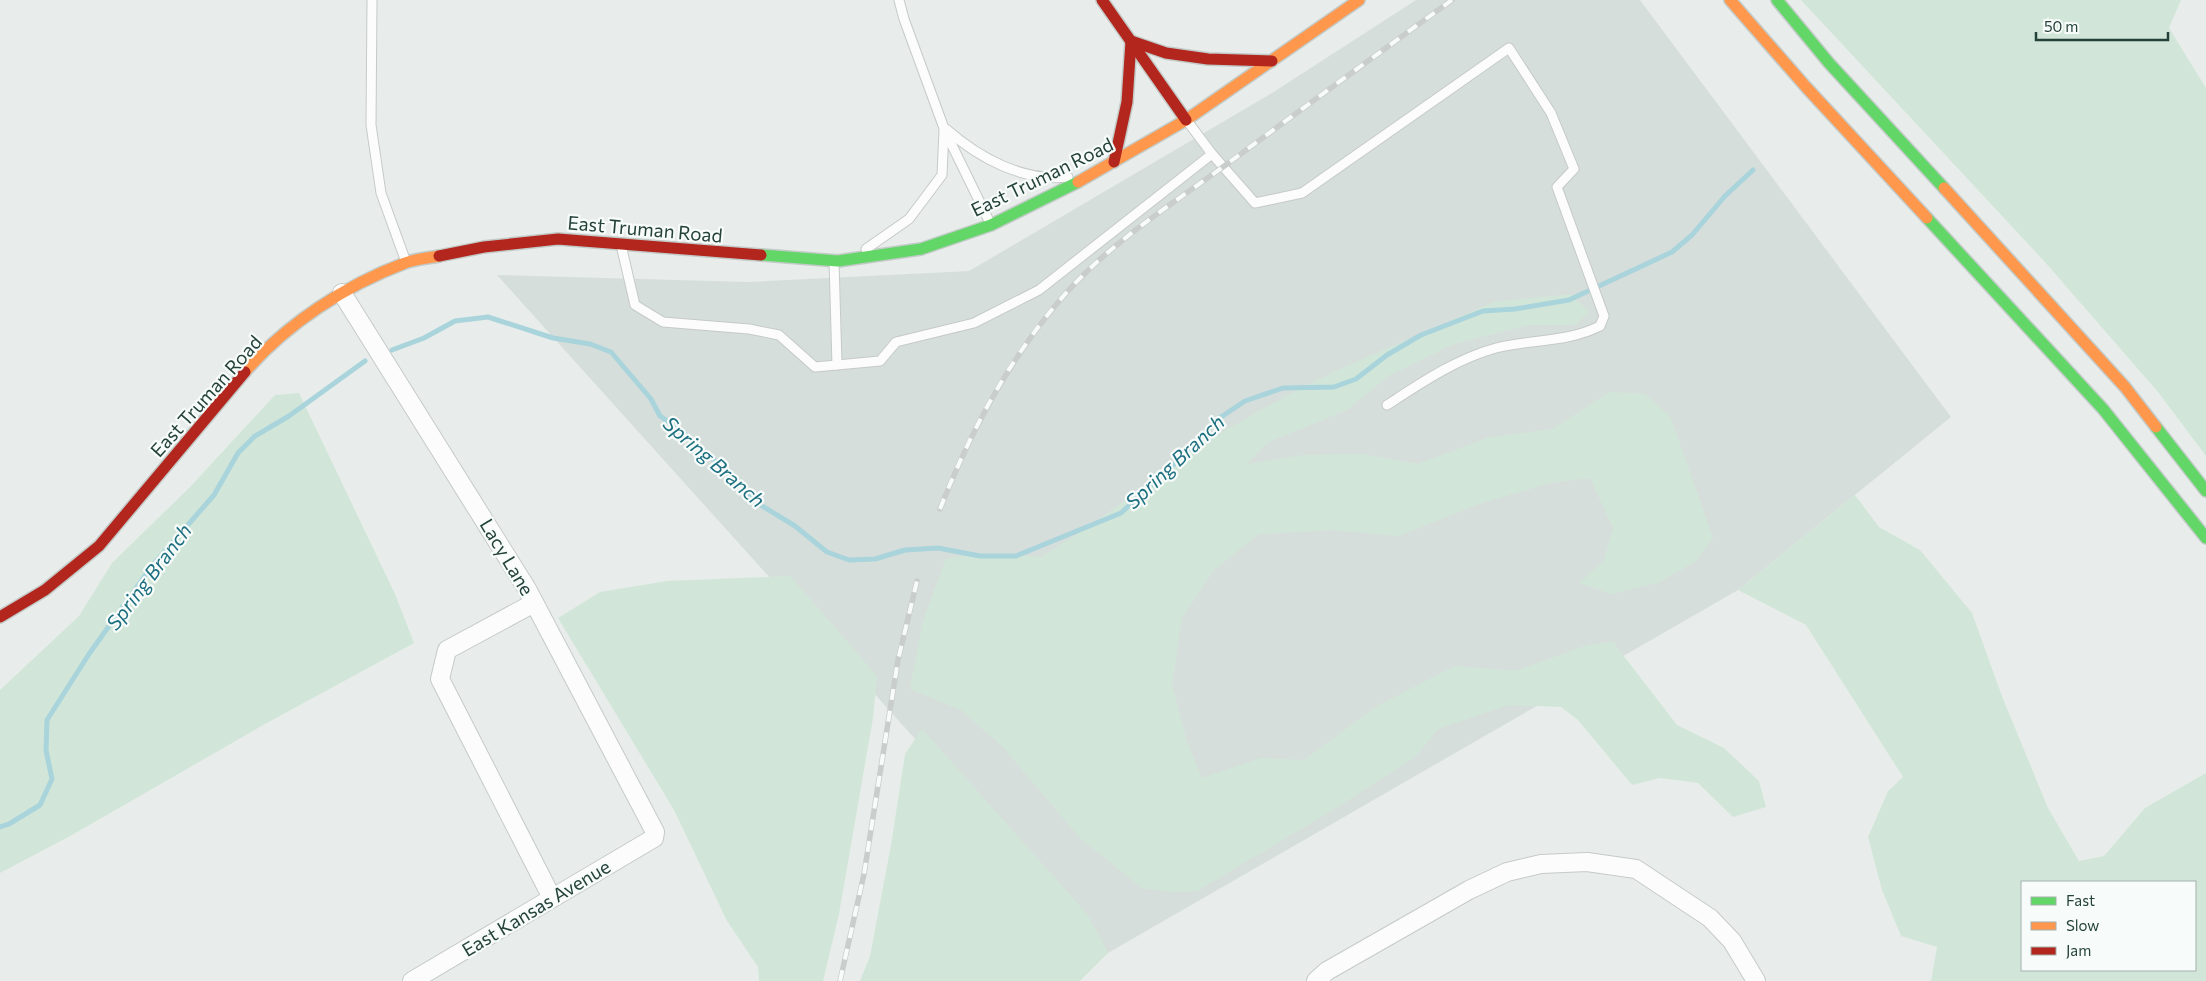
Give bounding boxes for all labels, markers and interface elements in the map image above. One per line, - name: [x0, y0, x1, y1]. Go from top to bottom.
- scale bar: [2036, 10, 2168, 42]
- text: 50 m: [2044, 17, 2078, 35]
- street label: East Truman Road: [967, 132, 1117, 221]
- street label: East Truman Road: [567, 210, 723, 247]
- street label: East Truman Road: [145, 330, 266, 461]
- water label: Spring Branch: [1120, 409, 1229, 513]
- water label: Spring Branch: [659, 411, 770, 512]
- street label: Lacy Lane: [476, 514, 539, 599]
- water label: Spring Branch: [100, 519, 196, 634]
- street label: East Kansas Avenue: [457, 854, 614, 961]
- legend: [2021, 881, 2196, 971]
- text: Fast: [2066, 891, 2095, 909]
- text: Slow: [2066, 916, 2099, 934]
- text: Jam: [2066, 941, 2091, 959]

